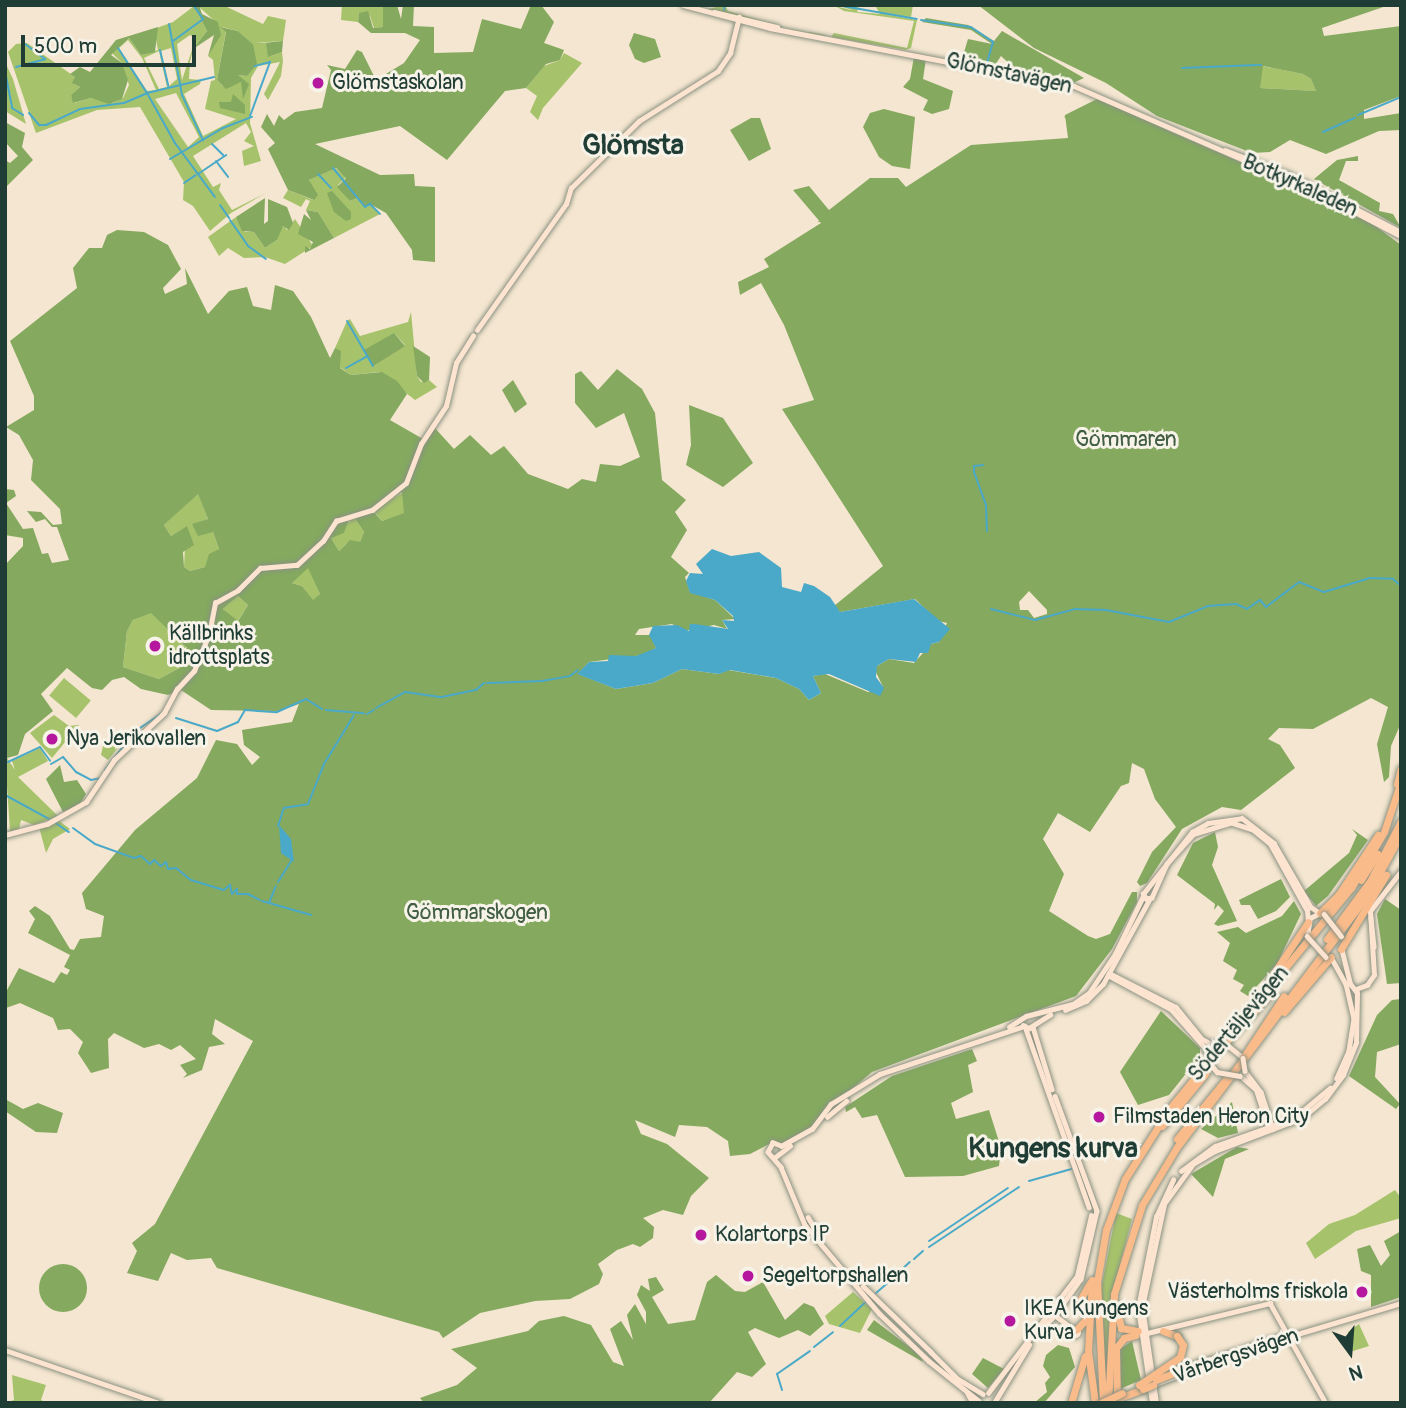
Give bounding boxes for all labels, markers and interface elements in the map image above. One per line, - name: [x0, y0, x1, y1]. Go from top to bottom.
- scale bar: [24, 21, 200, 65]
- text: 500 m: [34, 33, 97, 60]
- street label: Glömstavägen: [944, 48, 1074, 100]
- place label: Glömstaskolan: [332, 70, 464, 96]
- marker: Glömstaskolan: [310, 75, 326, 91]
- district label: Glömsta: [582, 129, 684, 163]
- street label: Botkyrkaleden: [1239, 149, 1361, 223]
- park label: Gömmaren: [1075, 427, 1177, 453]
- place label: Källbrinks idrottsplats: [169, 621, 270, 671]
- marker: Källbrinks idrottsplats: [147, 638, 163, 654]
- place label: Nya Jerikovallen: [66, 726, 206, 752]
- marker: Nya Jerikovallen: [44, 731, 60, 747]
- park label: Gömmarskogen: [406, 900, 548, 926]
- street label: Södertäljevägen: [1184, 961, 1294, 1087]
- place label: Filmstaden Heron City: [1113, 1104, 1309, 1130]
- marker: Filmstaden Heron City: [1091, 1109, 1107, 1125]
- district label: Kungens kurva: [968, 1132, 1138, 1166]
- place label: Kolartorps IP: [715, 1222, 830, 1248]
- marker: Kolartorps IP: [693, 1227, 709, 1243]
- place label: Segeltorpshallen: [762, 1263, 908, 1289]
- marker: Segeltorpshallen: [740, 1268, 756, 1284]
- place label: Västerholms friskola: [1167, 1279, 1348, 1305]
- marker: Västerholms friskola: [1354, 1284, 1370, 1300]
- place label: IKEA Kungens Kurva: [1024, 1296, 1148, 1346]
- marker: IKEA Kungens Kurva: [1002, 1313, 1018, 1329]
- north arrow: [1315, 1317, 1385, 1387]
- street label: Vårbergsvägen: [1170, 1323, 1302, 1389]
- text: N: [1346, 1359, 1365, 1385]

